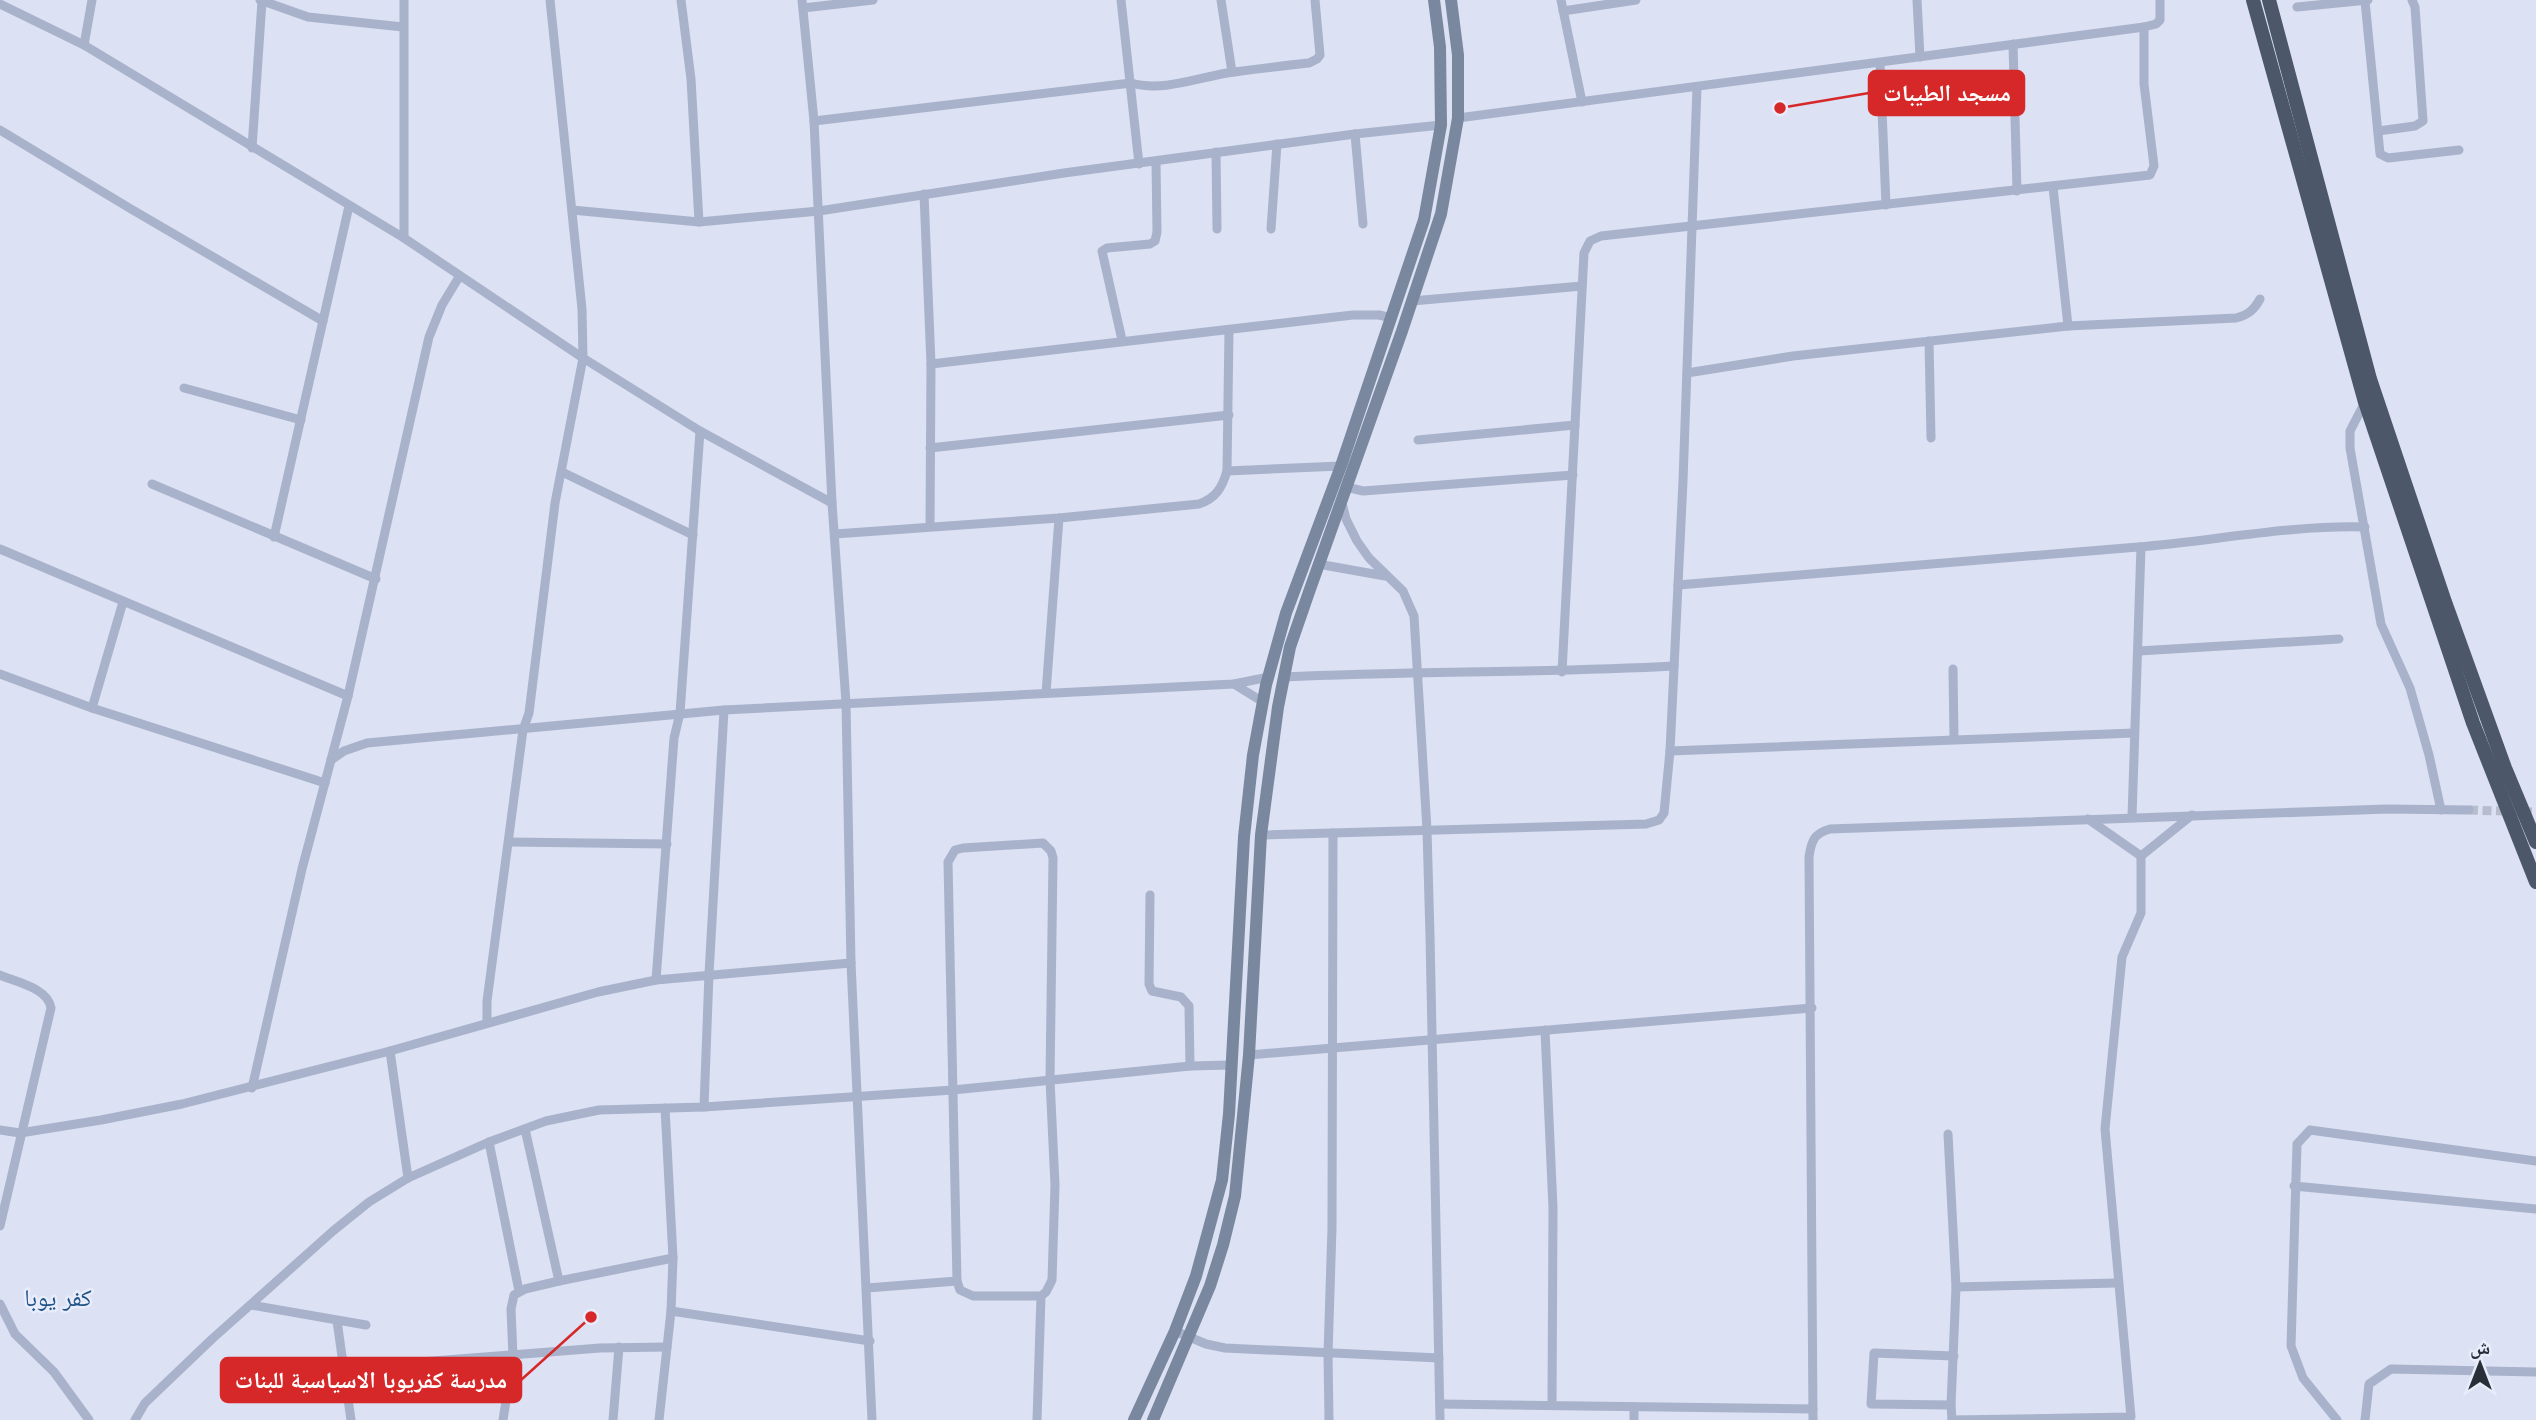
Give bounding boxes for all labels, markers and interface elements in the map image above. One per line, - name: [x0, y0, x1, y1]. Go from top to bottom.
- callout: مسجد الطيبات: [1869, 71, 2024, 115]
- text: مسجد الطيبات: [1883, 79, 2011, 107]
- district label: كفر يوبا: [24, 1283, 92, 1312]
- north arrow: [2445, 1329, 2515, 1399]
- text: ش: [2470, 1336, 2490, 1359]
- callout: مدرسة كفريوبا الاسياسية للبنات: [221, 1358, 521, 1402]
- text: مدرسة كفريوبا الاسياسية للبنات: [235, 1366, 507, 1394]

